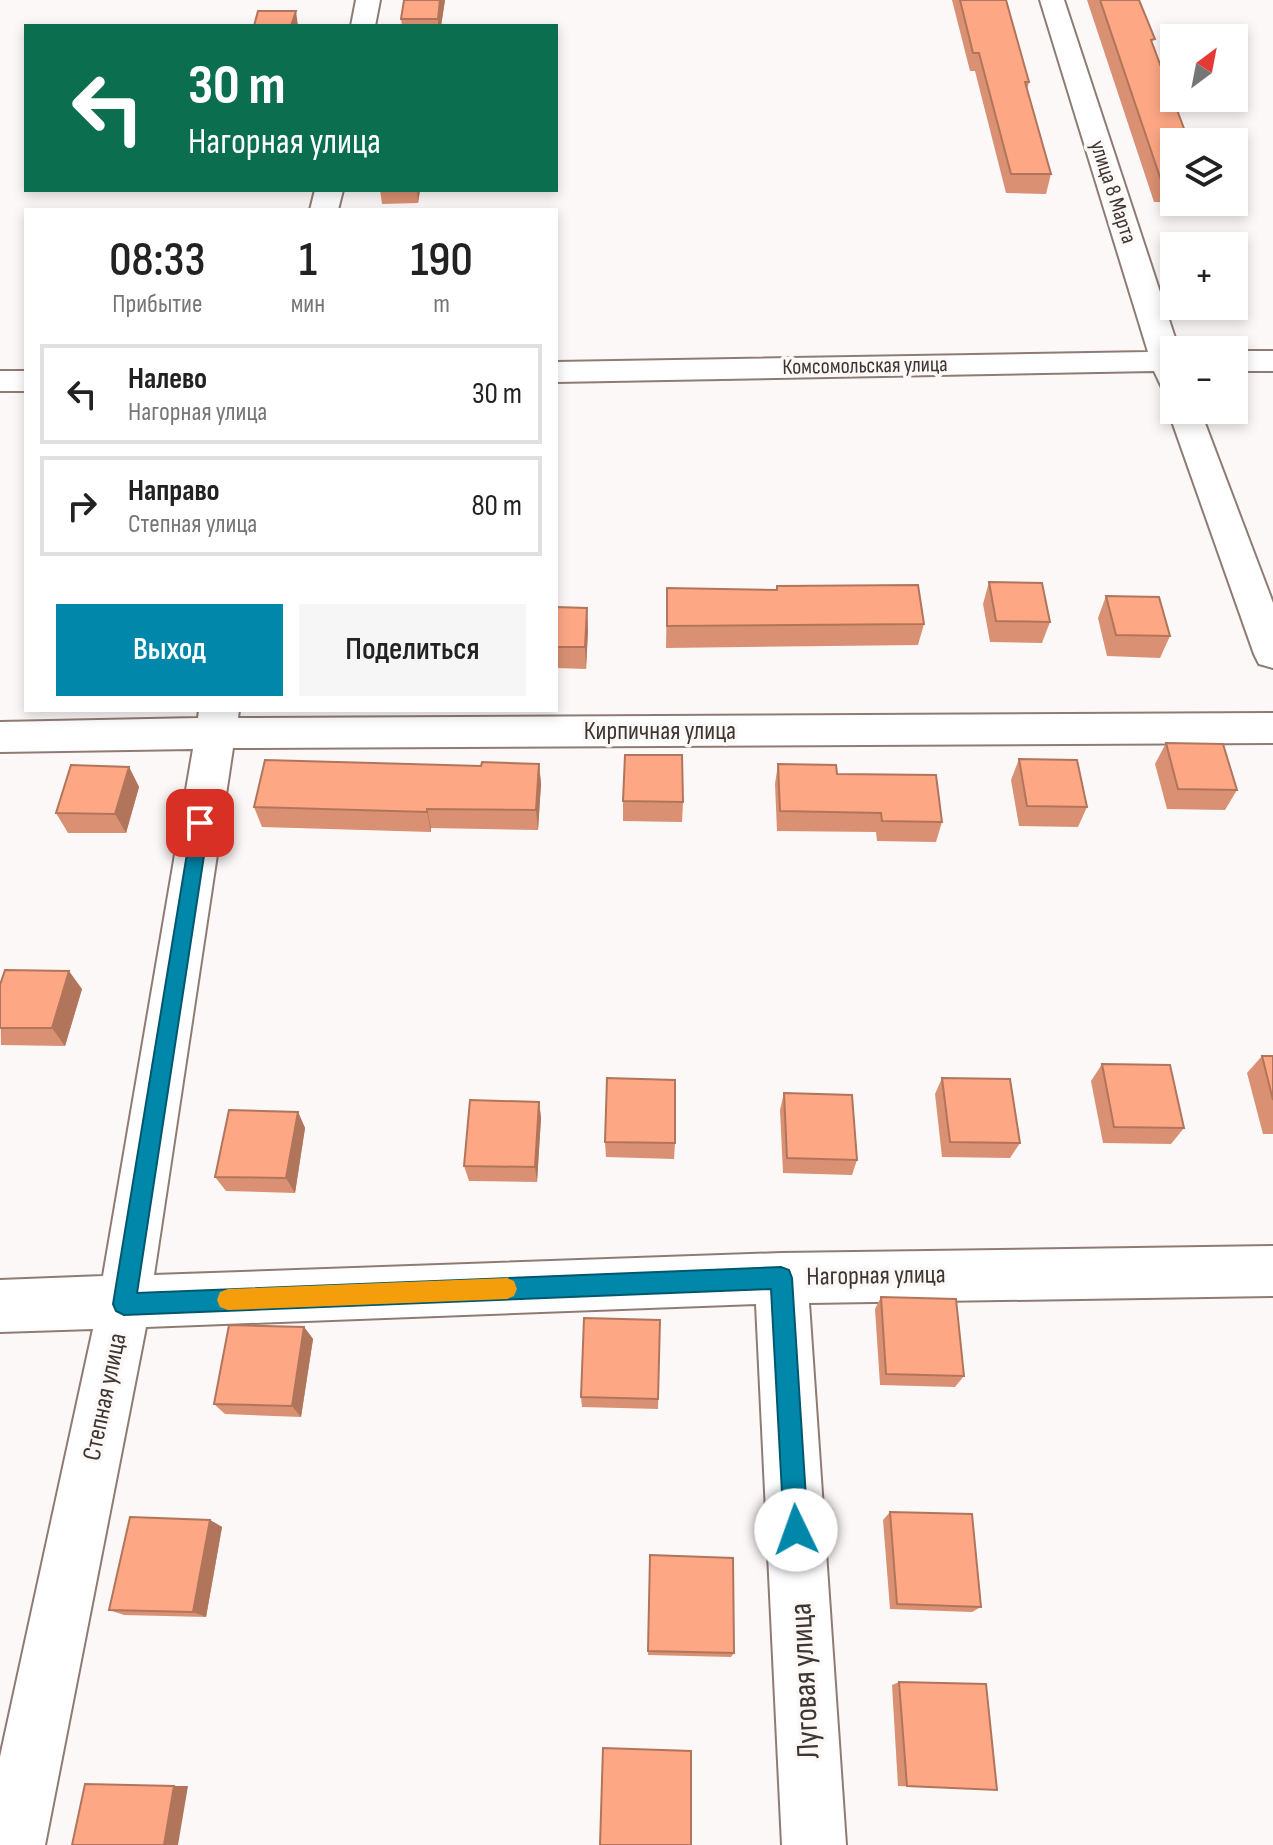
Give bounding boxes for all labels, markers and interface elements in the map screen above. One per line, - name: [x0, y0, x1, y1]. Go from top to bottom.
- north arrow: [1160, 24, 1248, 112]
- map controls: [1160, 24, 1248, 424]
- text: 30 m: [188, 53, 286, 120]
- icon: left: [56, 56, 160, 160]
- text: Нагорная улица: [188, 121, 381, 164]
- button: layers: [1160, 128, 1248, 216]
- street label: улица 8 Марта: [1084, 137, 1142, 247]
- text: 08:33: [109, 232, 205, 289]
- text: 1: [299, 232, 317, 289]
- text: 190: [410, 232, 473, 289]
- button: +: [1160, 232, 1248, 320]
- text: Прибытие: [112, 289, 202, 320]
- text: мин: [291, 289, 325, 320]
- text: m: [433, 289, 450, 320]
- button: −: [1160, 336, 1248, 424]
- street label: Комсомольская улица: [782, 351, 948, 381]
- text: Налево: [128, 361, 207, 397]
- icon: left: [60, 372, 104, 416]
- text: 30 m: [472, 376, 522, 412]
- text: Нагорная улица: [128, 397, 267, 428]
- text: Направо: [128, 473, 220, 509]
- icon: right: [60, 484, 104, 528]
- text: 80 m: [471, 488, 522, 524]
- text: Степная улица: [128, 509, 257, 540]
- button: Выход: [56, 604, 283, 696]
- button: Поделиться: [299, 604, 526, 696]
- street label: Кирпичная улица: [584, 716, 736, 747]
- pin: [166, 789, 234, 857]
- icon: arrive: [178, 801, 222, 845]
- street label: Нагорная улица: [806, 1259, 946, 1293]
- street label: Степная улица: [76, 1331, 134, 1463]
- position arrow: [754, 1488, 838, 1572]
- street label: Луговая улица: [781, 1602, 829, 1760]

